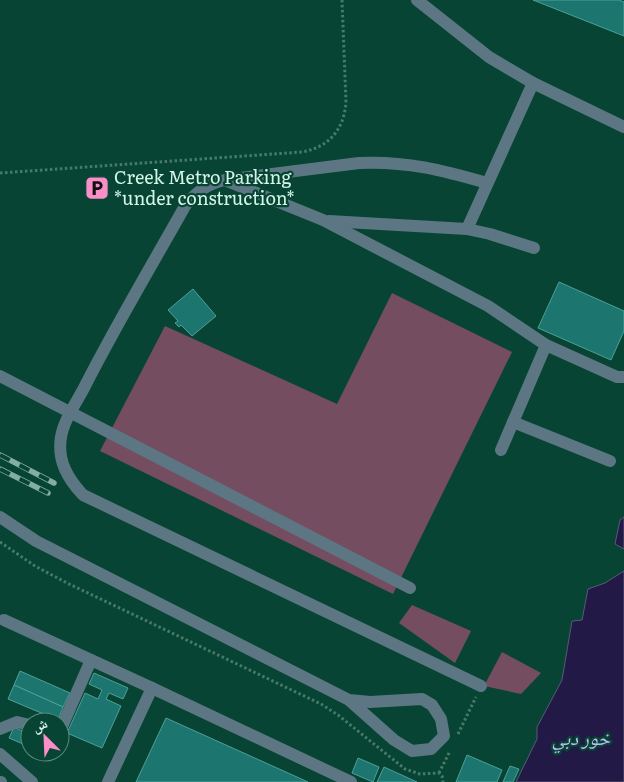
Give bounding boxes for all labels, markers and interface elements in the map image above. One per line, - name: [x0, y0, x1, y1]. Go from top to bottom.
- place label: Creek Metro Parking *under construction*: [114, 163, 295, 211]
- parking icon: Creek Metro Parking *under construction*: [84, 175, 110, 201]
- north arrow: [20, 712, 70, 762]
- text: ش: [28, 712, 50, 736]
- water label: خور دبي: [552, 723, 611, 754]

